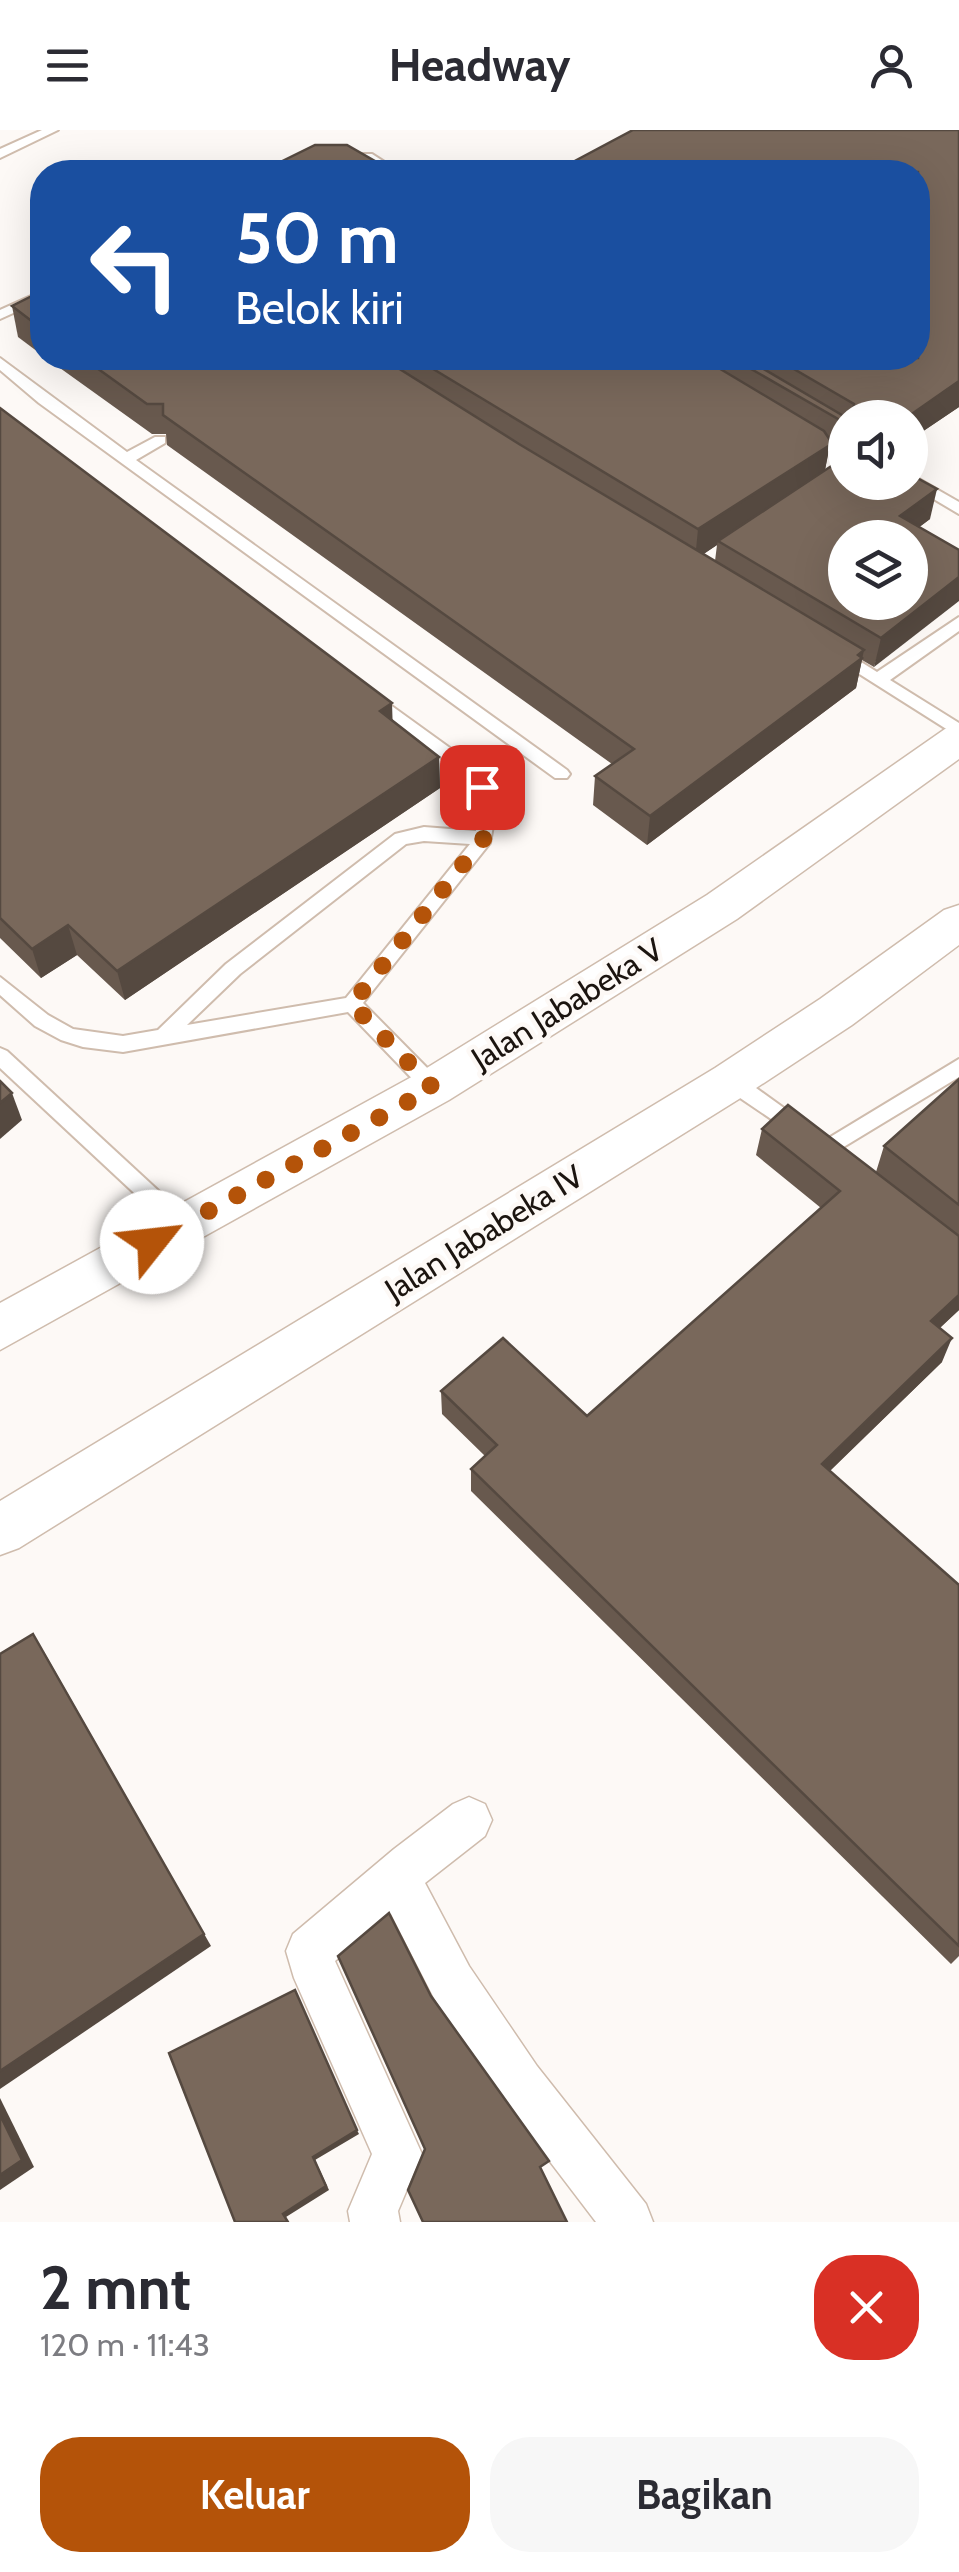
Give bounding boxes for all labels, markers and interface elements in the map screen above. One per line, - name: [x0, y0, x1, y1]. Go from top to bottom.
- icon: menu: [40, 38, 95, 93]
- text: Headway: [389, 38, 570, 92]
- icon: person: [864, 38, 919, 93]
- text: 50 m: [235, 195, 399, 281]
- icon: left: [70, 200, 200, 330]
- text: Belok kiri: [235, 281, 404, 335]
- map controls: [828, 400, 928, 620]
- button: sound: [828, 400, 928, 500]
- button: layers: [828, 520, 928, 620]
- pin: [440, 745, 525, 830]
- icon: arrive: [455, 760, 510, 815]
- street label: Jalan Jababeka V: [463, 929, 670, 1078]
- street label: Jalan Jababeka IV: [377, 1156, 590, 1310]
- position arrow: [100, 1190, 204, 1294]
- text: 2 mnt: [40, 2251, 191, 2324]
- button: close: [814, 2255, 919, 2360]
- text: 120 m · 11:43: [40, 2325, 210, 2364]
- button: Keluar: [40, 2437, 470, 2552]
- button: Bagikan: [490, 2437, 919, 2552]

